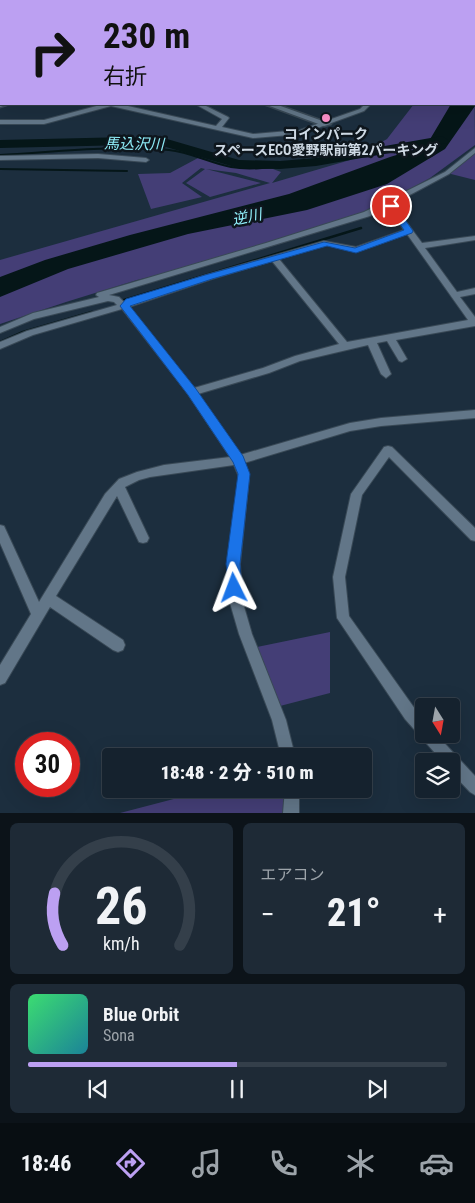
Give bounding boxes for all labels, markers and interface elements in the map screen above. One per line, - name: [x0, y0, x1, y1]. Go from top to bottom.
- text: 230 m: [103, 16, 190, 57]
- icon: right: [20, 20, 85, 85]
- text: 右折: [103, 64, 147, 89]
- marker: コインパーク スペースECO愛野駅前第2パーキング: [320, 112, 332, 124]
- place label: コインパーク スペースECO愛野駅前第2パーキング: [214, 126, 438, 158]
- water label: 馬込沢川: [104, 134, 166, 154]
- pin: [370, 185, 412, 227]
- icon: arrive: [377, 192, 405, 220]
- water label: 逆川: [230, 205, 265, 229]
- position arrow: [207, 561, 259, 613]
- north arrow: [415, 698, 460, 742]
- map controls: [415, 698, 460, 798]
- speed limit sign: 30: [15, 732, 80, 797]
- button: layers: [415, 753, 460, 798]
- text: 18:48 · 2 分 · 510 m: [160, 761, 314, 784]
- text: エアコン: [261, 865, 325, 884]
- text: 26: [95, 876, 148, 937]
- text: 21°: [327, 891, 381, 935]
- text: −: [261, 898, 275, 931]
- text: +: [433, 898, 447, 931]
- text: km/h: [103, 933, 140, 954]
- text: Blue Orbit: [103, 1003, 179, 1026]
- text: Sona: [103, 1026, 135, 1045]
- icon: previous: [84, 1075, 112, 1103]
- icon: pause: [223, 1075, 251, 1103]
- icon: next: [363, 1075, 391, 1103]
- icon: directions: [113, 1146, 148, 1181]
- icon: music: [189, 1146, 224, 1181]
- icon: phone: [266, 1146, 301, 1181]
- icon: climate: [343, 1146, 378, 1181]
- icon: car: [419, 1146, 454, 1181]
- text: 18:46: [21, 1151, 71, 1176]

